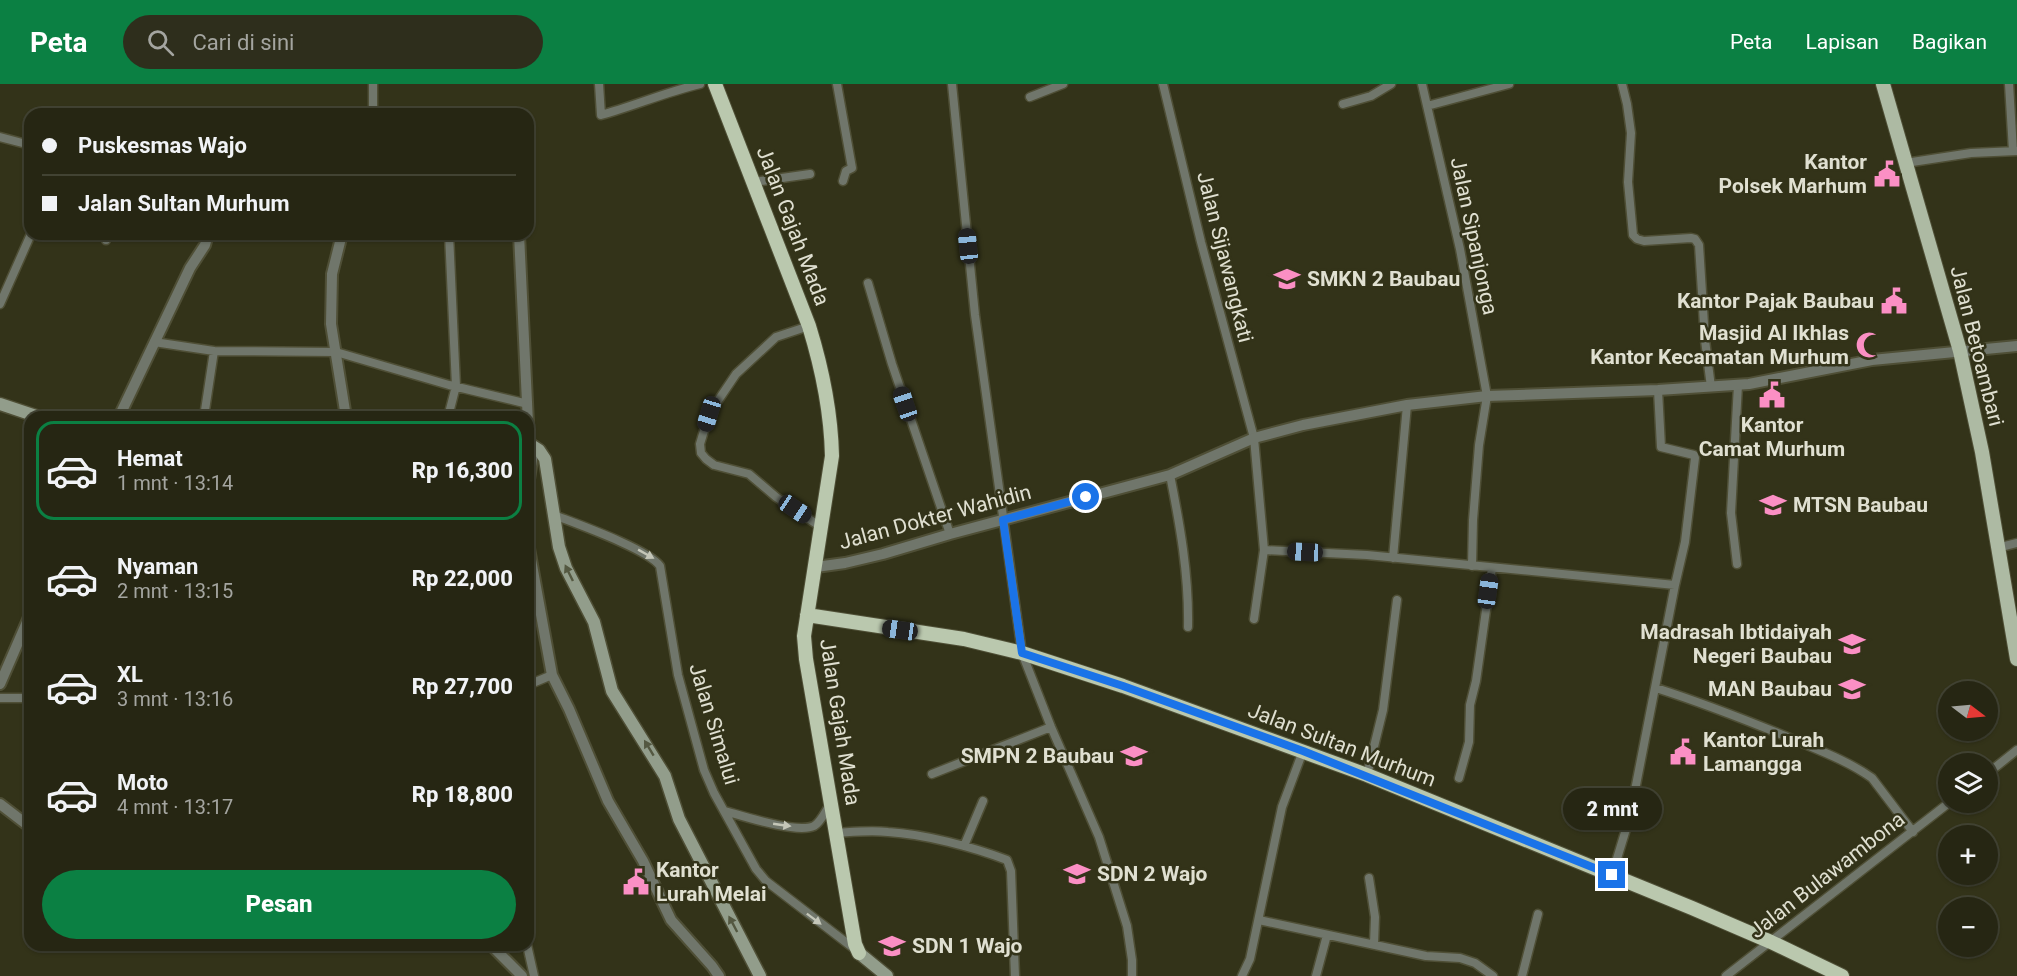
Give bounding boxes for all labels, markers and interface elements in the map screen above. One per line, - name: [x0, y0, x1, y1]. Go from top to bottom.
- search box: [123, 15, 543, 69]
- text: Peta: [30, 26, 87, 59]
- icon: search: [144, 26, 177, 59]
- text: Cari di sini: [192, 30, 294, 55]
- text: Peta: [1730, 30, 1772, 54]
- text: Lapisan: [1805, 30, 1879, 54]
- text: Bagikan: [1912, 30, 1987, 54]
- text: Puskesmas Wajo: [78, 133, 247, 158]
- street label: Jalan Gajah Mada: [752, 143, 834, 309]
- place label: Kantor Polsek Marhum: [1719, 150, 1867, 198]
- street label: Jalan Sipanjonga: [1446, 155, 1502, 317]
- public building icon: Kantor Polsek Marhum: [1872, 159, 1902, 189]
- street label: Jalan Sijawangkati: [1192, 169, 1258, 345]
- text: Jalan Sultan Murhum: [78, 191, 290, 216]
- car: [957, 227, 979, 265]
- street label: Jalan Betoambari: [1945, 263, 2009, 429]
- school or university icon: SMKN 2 Baubau: [1272, 264, 1302, 294]
- place label: SMKN 2 Baubau: [1307, 267, 1460, 291]
- public building icon: Kantor Pajak Baubau: [1879, 286, 1909, 316]
- place label: Kantor Pajak Baubau: [1677, 289, 1874, 313]
- place label: Masjid Al Ikhlas Kantor Kecamatan Murhum: [1590, 321, 1849, 369]
- mosque icon: Masjid Al Ikhlas Kantor Kecamatan Murhum: [1854, 330, 1884, 360]
- public building icon: Kantor Camat Murhum: [1757, 380, 1787, 410]
- car: [891, 384, 919, 424]
- car: [695, 394, 723, 434]
- place label: Kantor Camat Murhum: [1699, 413, 1845, 461]
- icon: car: [45, 444, 99, 498]
- text: Hemat: [117, 446, 183, 471]
- text: Rp 16,300: [412, 458, 513, 483]
- text: 1 mnt · 13:14: [117, 471, 233, 495]
- street label: Jalan Dokter Wahidin: [836, 480, 1034, 554]
- route start: [1072, 483, 1099, 510]
- school or university icon: MTSN Baubau: [1758, 490, 1788, 520]
- car: [775, 491, 815, 527]
- place label: MTSN Baubau: [1793, 493, 1928, 517]
- car: [1287, 542, 1323, 562]
- one-way arrow: [638, 549, 654, 560]
- icon: car: [45, 552, 99, 606]
- text: Nyaman: [117, 554, 198, 579]
- one-way arrow: [565, 564, 574, 581]
- text: Rp 22,000: [412, 566, 513, 591]
- car: [1477, 572, 1499, 610]
- text: 2 mnt · 13:15: [117, 579, 233, 603]
- car: [881, 619, 919, 641]
- place label: Madrasah Ibtidaiyah Negeri Baubau: [1640, 620, 1832, 668]
- school or university icon: Madrasah Ibtidaiyah Negeri Baubau: [1837, 629, 1867, 659]
- street label: Jalan Gajah Mada: [815, 637, 865, 807]
- icon: car: [45, 660, 99, 714]
- street label: Jalan Simalui: [684, 660, 744, 788]
- text: XL: [117, 662, 143, 687]
- text: Rp 27,700: [412, 674, 513, 699]
- school or university icon: MAN Baubau: [1837, 674, 1867, 704]
- place label: MAN Baubau: [1708, 677, 1832, 701]
- north arrow: [1938, 681, 1998, 741]
- map controls: [1938, 681, 1998, 957]
- text: 3 mnt · 13:16: [117, 687, 233, 711]
- street label: Jalan Sultan Murhum: [1245, 698, 1439, 792]
- place label: Kantor Lurah Lamangga: [1703, 728, 1824, 776]
- public building icon: Kantor Lurah Lamangga: [1668, 737, 1698, 767]
- one-way arrow: [644, 740, 655, 756]
- school or university icon: SMPN 2 Baubau: [1119, 741, 1149, 771]
- place label: SMPN 2 Baubau: [961, 744, 1114, 768]
- button: layers: [1938, 753, 1998, 813]
- icon: car: [45, 768, 99, 822]
- text: Moto: [117, 770, 168, 795]
- text: Rp 18,800: [412, 782, 513, 807]
- callout: 2 mnt: [1562, 788, 1662, 830]
- text: 4 mnt · 13:17: [117, 795, 233, 819]
- text: 2 mnt: [1587, 797, 1638, 821]
- street label: Jalan Bulawambona: [1745, 807, 1909, 943]
- one-way arrow: [772, 821, 791, 830]
- button: +: [1938, 825, 1998, 885]
- place label: Kantor Lurah Melai: [656, 858, 767, 906]
- school or university icon: SDN 2 Wajo: [1062, 859, 1092, 889]
- route end: [1598, 861, 1625, 888]
- place label: SDN 2 Wajo: [1097, 862, 1208, 886]
- public building icon: Kantor Lurah Melai: [621, 867, 651, 897]
- button: Pesan: [42, 870, 516, 939]
- button: −: [1938, 897, 1998, 957]
- one-way arrow: [806, 912, 822, 925]
- one-way arrow: [728, 915, 738, 932]
- school or university icon: SDN 1 Wajo: [877, 931, 907, 961]
- place label: SDN 1 Wajo: [912, 934, 1023, 958]

